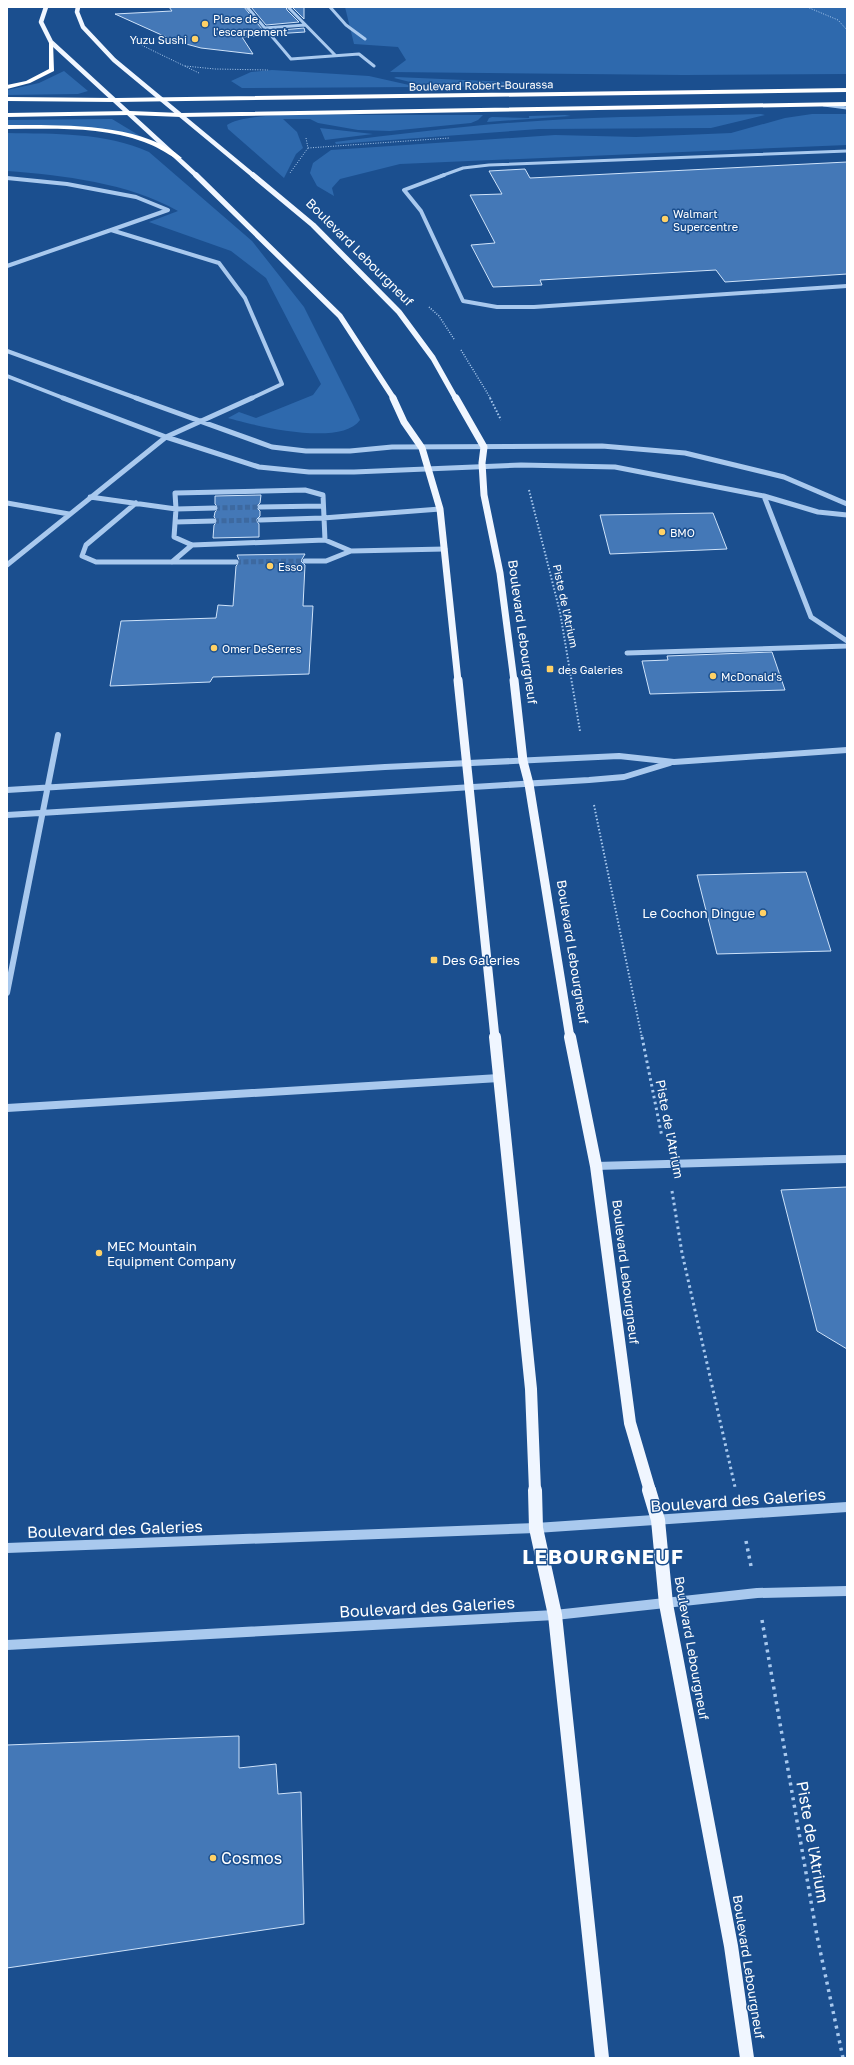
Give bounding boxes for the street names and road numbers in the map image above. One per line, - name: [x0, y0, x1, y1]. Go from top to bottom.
- street label: Boulevard Robert-Bourassa: [408, 77, 554, 93]
- street label: Boulevard Lebourgneuf: [303, 195, 417, 309]
- street label: Boulevard Lebourgneuf: [505, 559, 541, 705]
- street label: Piste de l'Atrium: [551, 563, 581, 649]
- street label: Boulevard Lebourgneuf: [554, 879, 592, 1025]
- street label: Piste de l'Atrium: [653, 1078, 687, 1180]
- street label: Boulevard Lebourgneuf: [609, 1199, 643, 1346]
- street label: Boulevard des Galeries: [650, 1484, 826, 1516]
- street label: Boulevard des Galeries: [27, 1516, 203, 1542]
- street label: Boulevard Lebourgneuf: [671, 1575, 713, 1721]
- street label: Boulevard des Galeries: [339, 1592, 515, 1622]
- street label: Piste de l'Atrium: [792, 1779, 834, 1905]
- street label: Boulevard Lebourgneuf: [730, 1894, 768, 2040]

